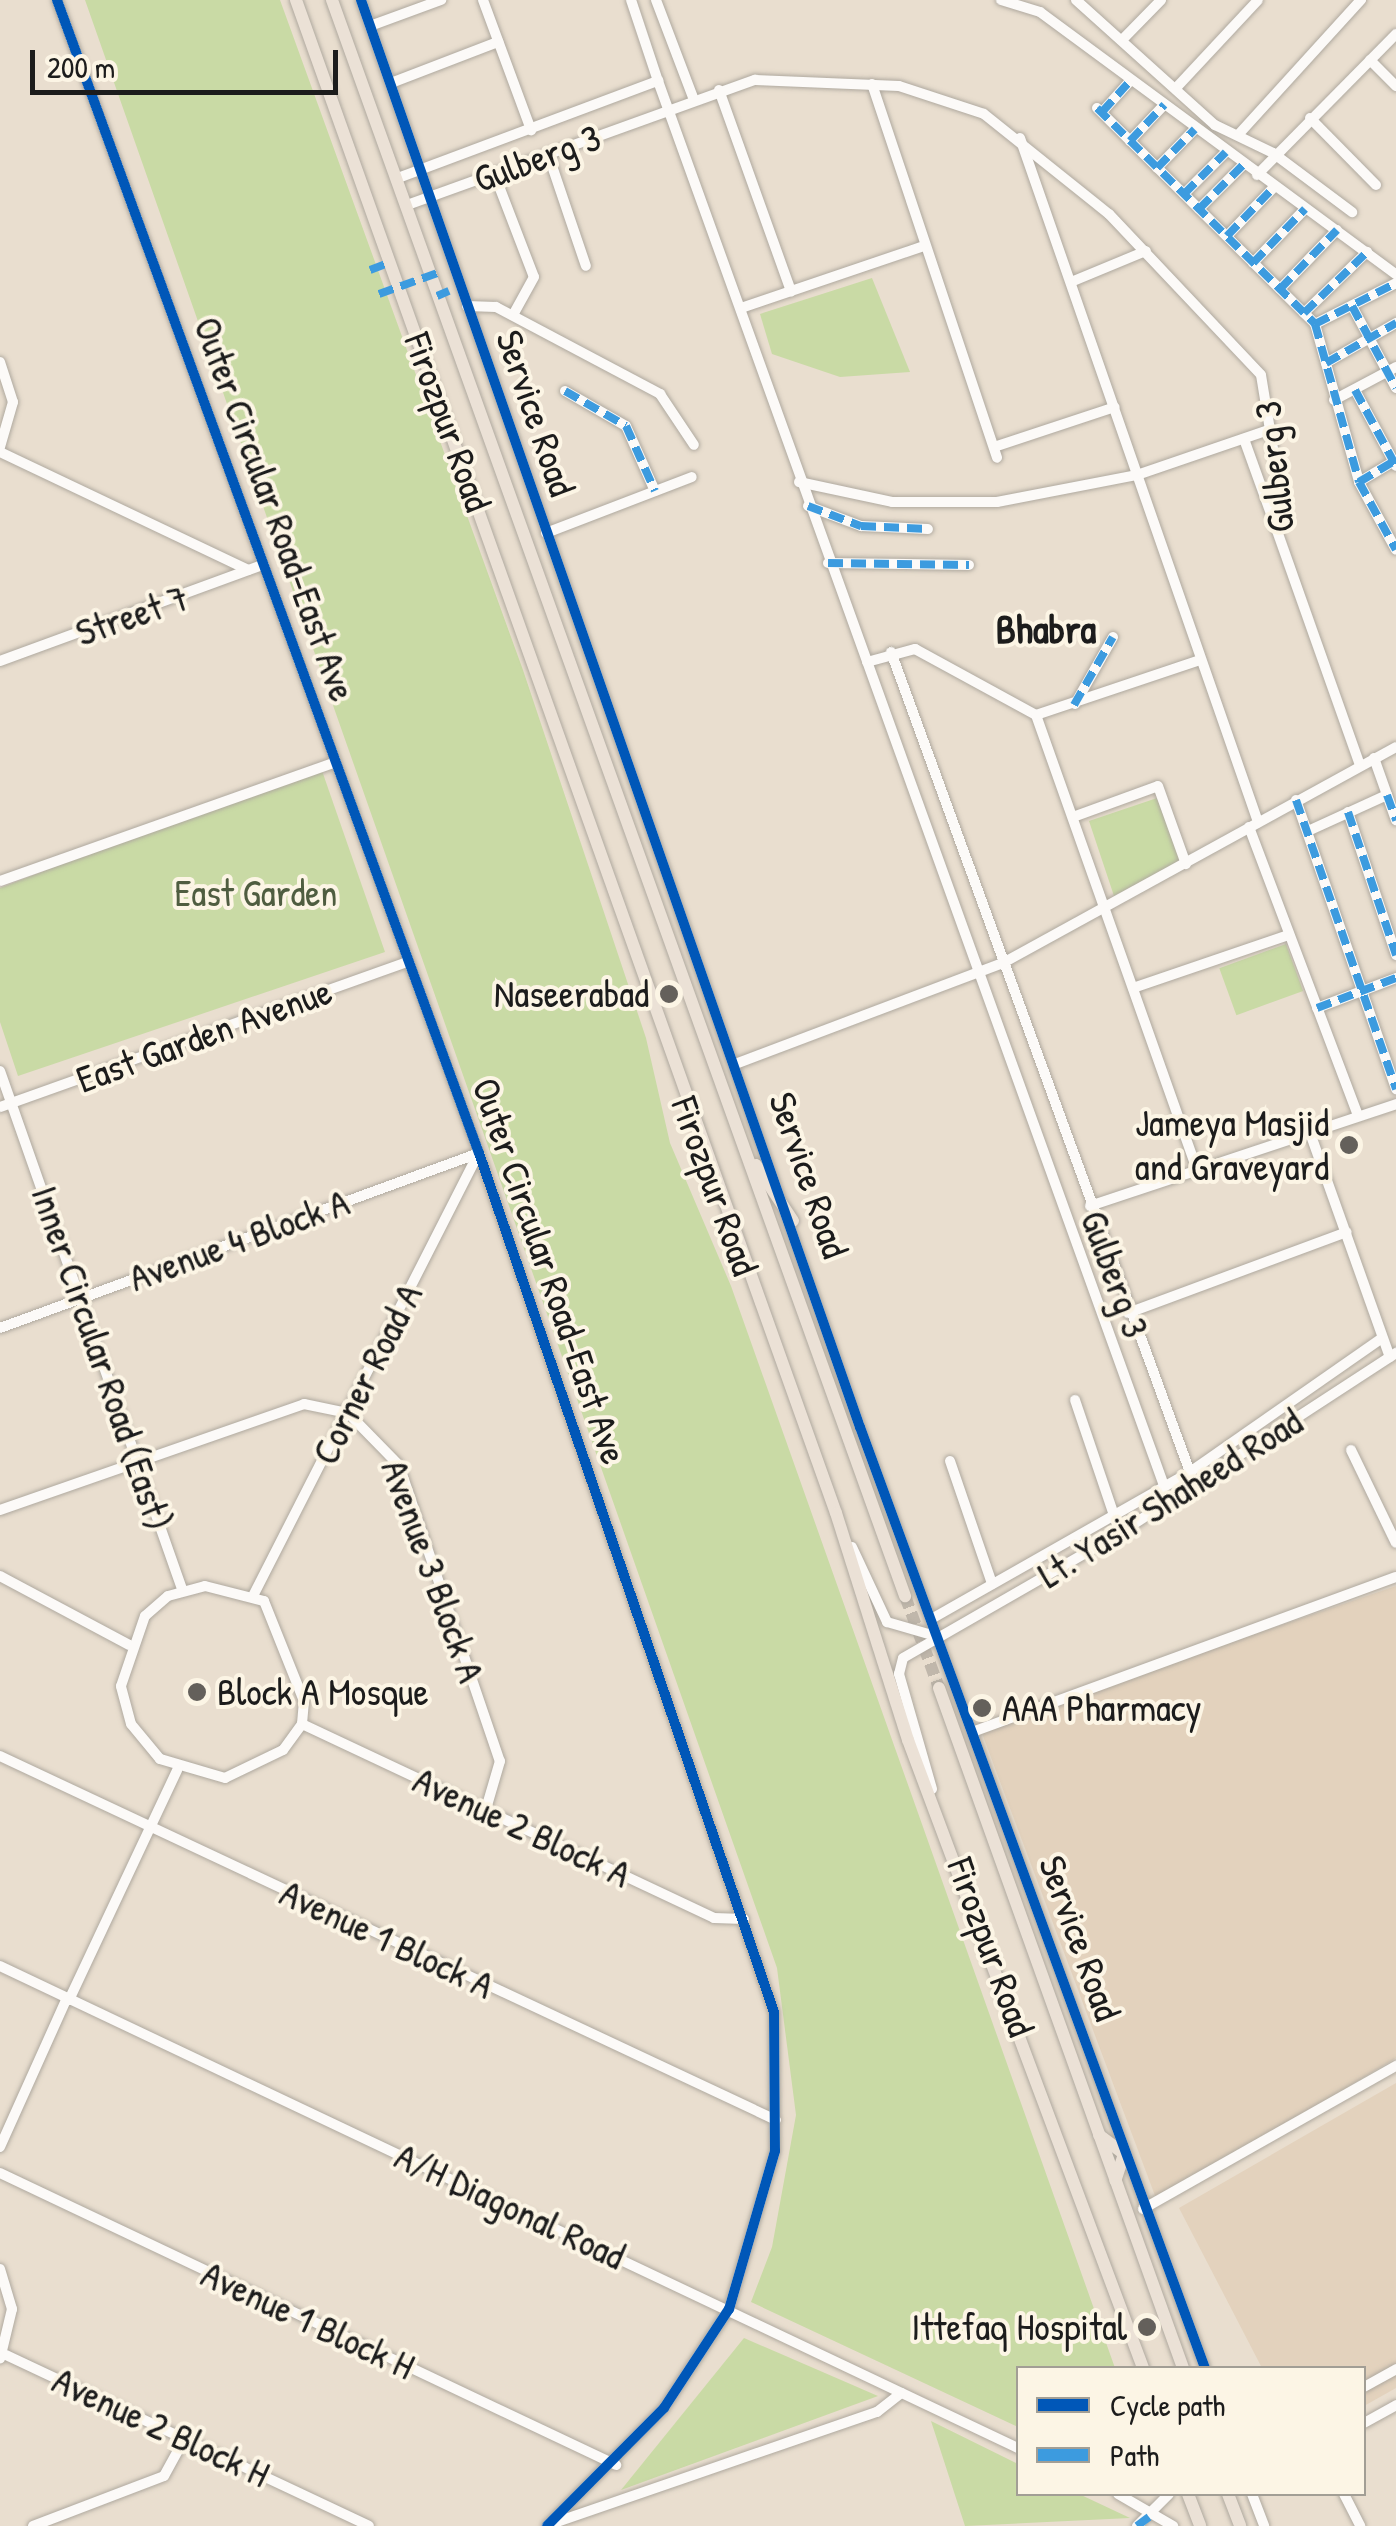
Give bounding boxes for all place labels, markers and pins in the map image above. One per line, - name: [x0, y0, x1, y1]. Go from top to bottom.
- place label: Naseerabad: [494, 971, 649, 1017]
- marker: Naseerabad: [658, 983, 680, 1005]
- place label: Jameya Masjid and Graveyard: [1135, 1100, 1329, 1190]
- marker: Jameya Masjid and Graveyard: [1338, 1134, 1360, 1156]
- place label: Block A Mosque: [217, 1669, 429, 1715]
- marker: Block A Mosque: [186, 1681, 208, 1703]
- place label: AAA Pharmacy: [1002, 1685, 1202, 1731]
- marker: AAA Pharmacy: [971, 1697, 993, 1719]
- place label: Ittefaq Hospital: [911, 2304, 1127, 2350]
- marker: Ittefaq Hospital: [1136, 2316, 1158, 2338]

